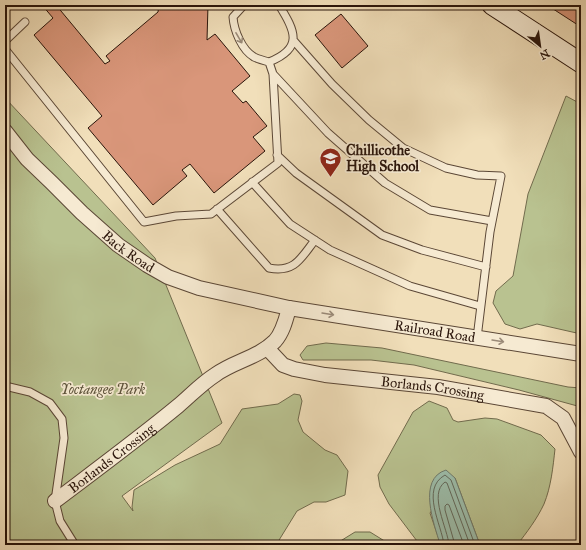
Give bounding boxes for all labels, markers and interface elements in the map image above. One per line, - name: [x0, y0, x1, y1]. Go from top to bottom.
- north arrow: [520, 26, 560, 66]
- one-way arrow: [235, 32, 243, 44]
- text: N: [537, 46, 552, 63]
- place label: Chillicothe High School: [346, 142, 420, 176]
- school or university icon: Chillicothe High School: [317, 145, 343, 178]
- street label: Back Road: [99, 227, 157, 276]
- one-way arrow: [321, 310, 334, 318]
- street label: Railroad Road: [393, 316, 476, 346]
- one-way arrow: [491, 337, 504, 345]
- street label: Borlands Crossing: [380, 372, 486, 404]
- park label: Yoctangee Park: [61, 381, 146, 398]
- street label: Borlands Crossing: [65, 419, 158, 496]

